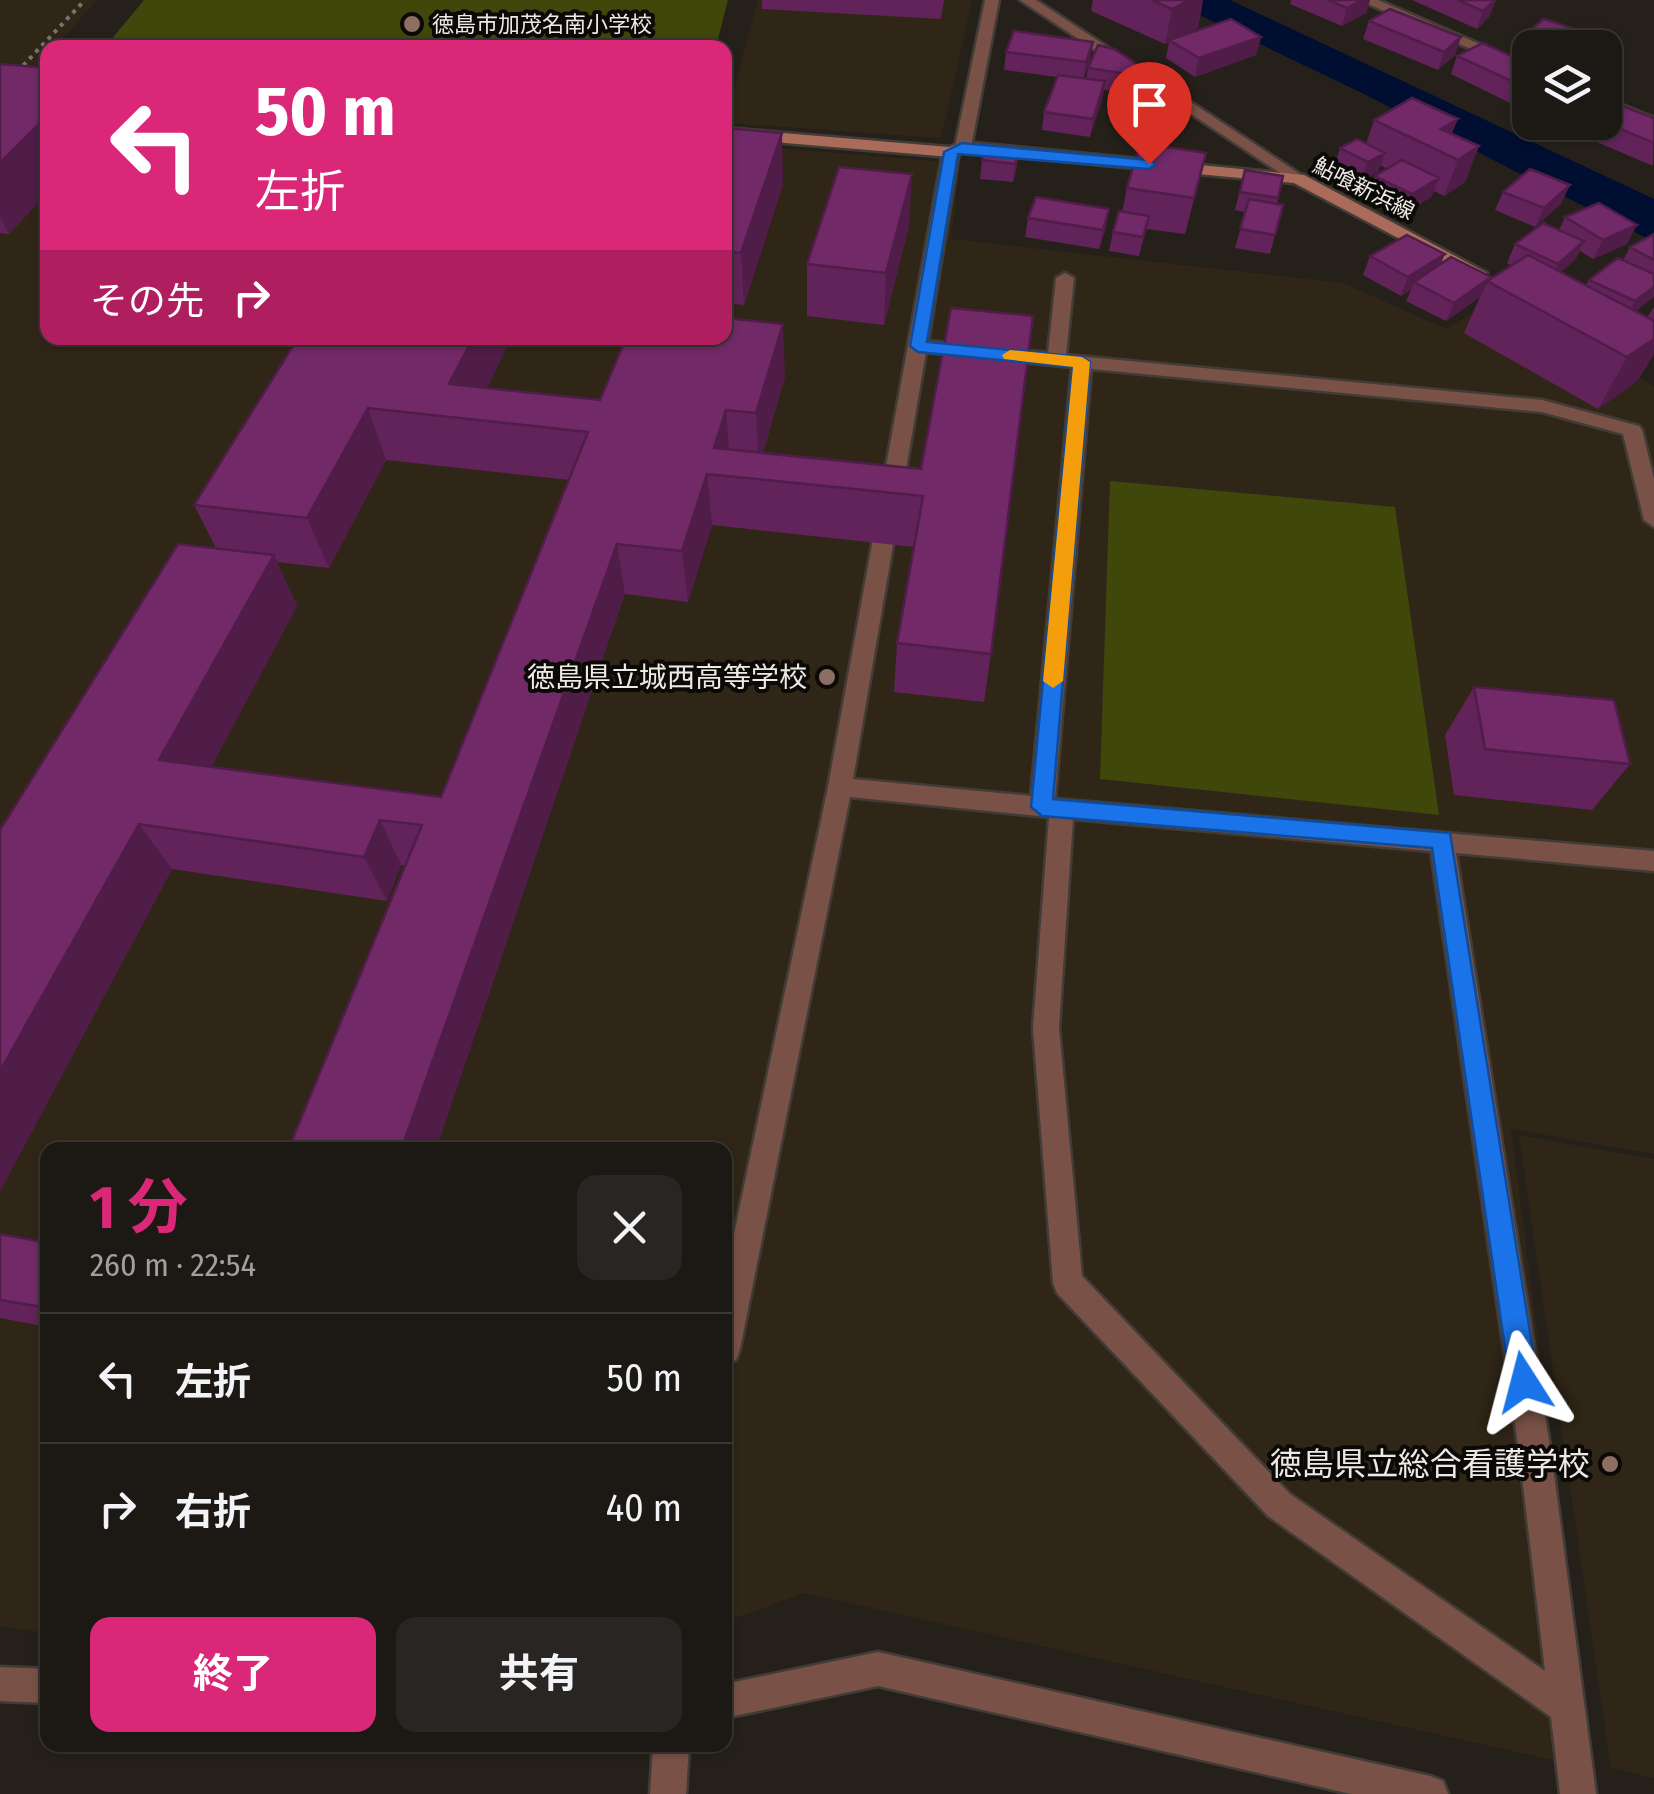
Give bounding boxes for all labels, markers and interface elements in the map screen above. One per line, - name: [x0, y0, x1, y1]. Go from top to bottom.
- place label: 徳島市加茂名南小学校: [432, 11, 652, 38]
- marker: 徳島市加茂名南小学校: [401, 13, 423, 35]
- map controls: [1512, 30, 1622, 140]
- button: layers: [1512, 30, 1622, 140]
- pin: [1107, 62, 1192, 165]
- text: 50 m: [255, 70, 396, 154]
- icon: arrive: [1122, 77, 1177, 132]
- icon: left: [90, 80, 220, 210]
- street label: 鮎喰新浜線: [1309, 151, 1419, 225]
- text: 左折: [255, 165, 345, 219]
- icon: right: [224, 270, 279, 325]
- text: その先: [90, 278, 204, 324]
- place label: 徳島県立城西高等学校: [527, 661, 807, 694]
- marker: 徳島県立城西高等学校: [816, 666, 838, 688]
- text: 1 分: [90, 1172, 188, 1244]
- button: close: [577, 1175, 682, 1280]
- text: 260 m · 22:54: [90, 1246, 256, 1284]
- position arrow: [1472, 1330, 1576, 1434]
- icon: left: [90, 1351, 145, 1406]
- text: 50 m: [607, 1355, 682, 1401]
- text: 左折: [175, 1359, 251, 1405]
- place label: 徳島県立総合看護学校: [1270, 1445, 1590, 1483]
- marker: 徳島県立総合看護学校: [1599, 1453, 1621, 1475]
- icon: right: [90, 1481, 145, 1536]
- text: 40 m: [606, 1485, 682, 1531]
- text: 右折: [175, 1489, 251, 1535]
- button: 終了: [90, 1617, 376, 1732]
- button: 共有: [396, 1617, 682, 1732]

